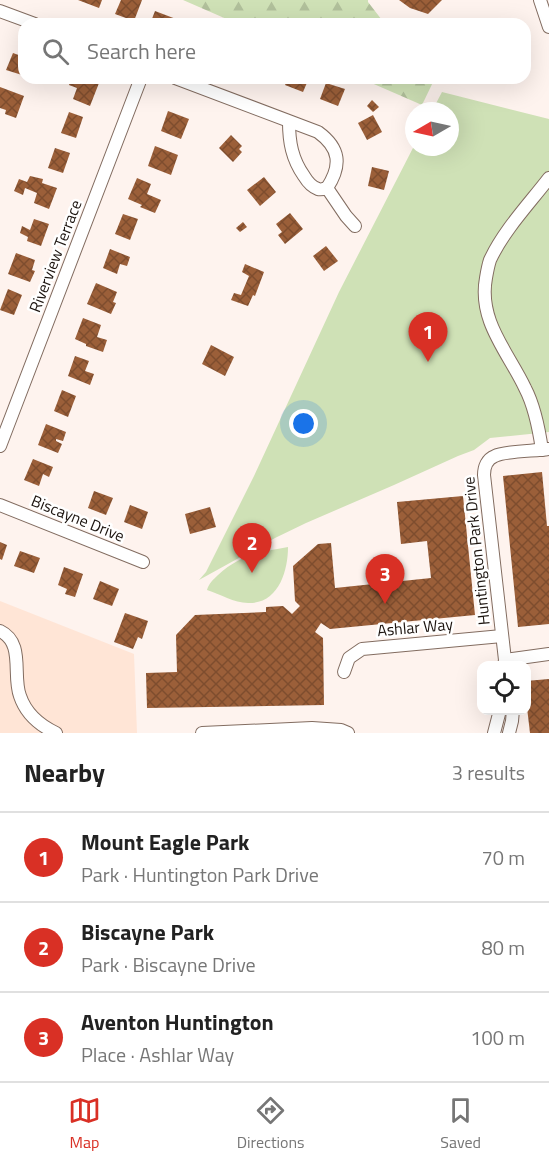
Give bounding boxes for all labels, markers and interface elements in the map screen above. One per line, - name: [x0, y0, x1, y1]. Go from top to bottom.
- search box: [18, 18, 531, 84]
- text: Search here: [87, 34, 196, 68]
- icon: search: [39, 35, 72, 68]
- north arrow: [405, 102, 459, 156]
- street label: Riverview Terrace: [23, 196, 87, 316]
- pin: 1: [408, 312, 448, 362]
- your location: [289, 409, 318, 438]
- street label: Huntington Park Drive: [456, 476, 496, 626]
- street label: Biscayne Drive: [28, 488, 128, 548]
- pin: 2: [232, 524, 272, 573]
- pin: 3: [366, 554, 404, 604]
- street label: Ashlar Way: [376, 612, 454, 642]
- map controls: [477, 661, 531, 715]
- button: locate: [477, 661, 531, 715]
- text: Nearby: [24, 753, 105, 792]
- text: 3 results: [452, 757, 525, 788]
- text: Mount Eagle Park: [81, 825, 249, 859]
- text: 1: [38, 842, 49, 873]
- text: 70 m: [481, 842, 525, 873]
- text: Park · Huntington Park Drive: [81, 859, 319, 890]
- text: Biscayne Park: [81, 915, 214, 949]
- text: 2: [38, 932, 49, 963]
- text: 80 m: [481, 932, 525, 963]
- text: Park · Biscayne Drive: [81, 949, 256, 980]
- text: Aventon Huntington: [81, 1005, 274, 1039]
- text: 3: [38, 1022, 49, 1053]
- text: 100 m: [470, 1022, 525, 1053]
- text: Place · Ashlar Way: [81, 1039, 234, 1070]
- tab: Map: [68, 1094, 101, 1154]
- tab: Directions: [237, 1094, 305, 1154]
- tab: Saved: [440, 1094, 481, 1154]

